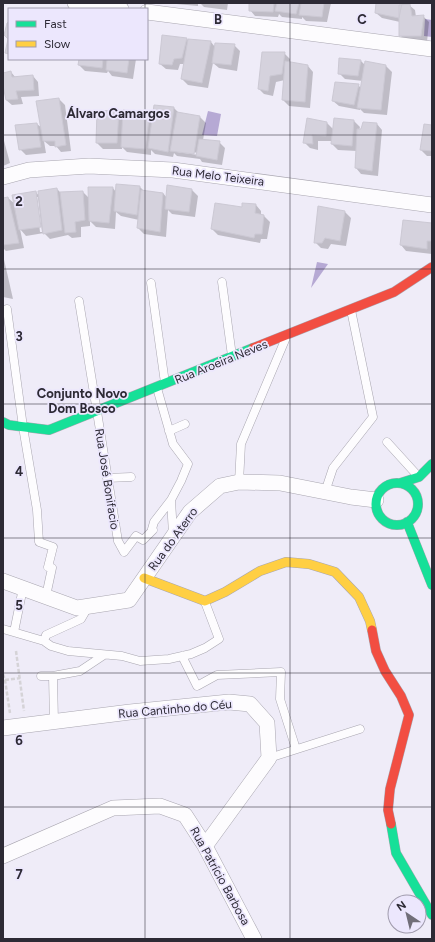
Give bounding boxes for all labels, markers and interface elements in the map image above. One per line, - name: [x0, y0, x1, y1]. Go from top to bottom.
- legend: [8, 8, 148, 60]
- text: B: [214, 12, 222, 27]
- text: C: [357, 12, 367, 27]
- text: Fast: [44, 17, 67, 31]
- text: Slow: [44, 37, 71, 51]
- district label: Álvaro Camargos: [67, 106, 169, 121]
- street label: Rua Melo Teixeira: [171, 163, 265, 189]
- text: 2: [15, 194, 23, 209]
- text: 3: [15, 329, 23, 344]
- street label: Rua Aroeira Neves: [173, 337, 270, 387]
- district label: Conjunto Novo Dom Bosco: [37, 386, 128, 416]
- street label: Rua José Bonifacio: [92, 427, 122, 531]
- text: 4: [15, 464, 23, 479]
- street label: Rua do Aterro: [145, 505, 201, 573]
- text: 5: [15, 598, 23, 613]
- street label: Rua Cantinho do Céu: [117, 697, 233, 721]
- text: 6: [15, 733, 23, 748]
- street label: Rua Patrício Barbosa: [187, 824, 253, 928]
- text: 7: [15, 867, 23, 882]
- north arrow: [387, 894, 427, 934]
- text: N: [394, 898, 409, 914]

